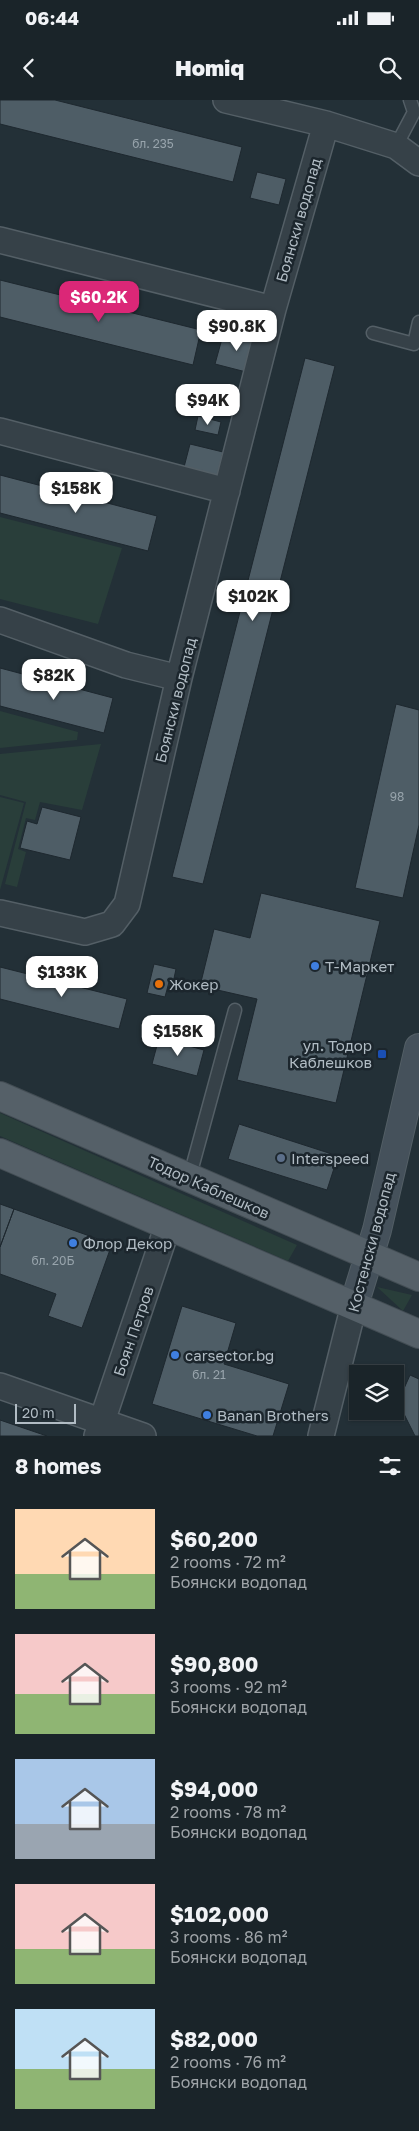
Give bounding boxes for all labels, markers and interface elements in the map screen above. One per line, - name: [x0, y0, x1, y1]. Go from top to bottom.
- text: 06:44: [25, 6, 79, 29]
- icon: back: [15, 54, 43, 82]
- text: Homiq: [175, 54, 244, 81]
- icon: search: [376, 54, 404, 82]
- house number: бл. 235: [132, 136, 174, 151]
- street label: Боянски водопад: [272, 156, 324, 284]
- pin: $60.2K: [58, 280, 140, 323]
- text: $60.2K: [70, 287, 128, 307]
- pin: $90.8K: [196, 310, 278, 352]
- text: $90.8K: [208, 316, 266, 336]
- pin: $94K: [178, 384, 238, 426]
- text: $94K: [187, 390, 229, 410]
- pin: $158K: [41, 472, 111, 514]
- text: $158K: [51, 478, 101, 498]
- pin: $102K: [218, 580, 288, 622]
- text: $102K: [228, 586, 278, 606]
- street label: Боянски водопад: [151, 636, 199, 764]
- pin: $82K: [24, 658, 84, 701]
- text: $82K: [33, 665, 75, 685]
- house number: 98: [390, 789, 404, 804]
- pin: $133K: [27, 956, 97, 998]
- place label: Т-Маркет: [325, 957, 395, 975]
- marker: Т-Маркет: [309, 960, 321, 972]
- text: $133K: [37, 962, 87, 982]
- place label: Жокер: [169, 975, 218, 993]
- marker: Жокер: [153, 978, 165, 990]
- pin: $158K: [143, 1014, 213, 1057]
- text: $158K: [153, 1021, 203, 1041]
- place label: ул. Тодор Каблешков: [289, 1036, 372, 1071]
- marker: ул. Тодор Каблешков: [376, 1048, 388, 1060]
- place label: Interspeed: [291, 1149, 369, 1167]
- street label: Тодор Каблешков: [146, 1152, 272, 1222]
- marker: Interspeed: [275, 1152, 287, 1164]
- street label: Костенски водопад: [344, 1170, 398, 1314]
- place label: Флор Декор: [83, 1234, 172, 1252]
- marker: Флор Декор: [67, 1237, 79, 1249]
- house number: бл. 20Б: [31, 1253, 75, 1268]
- street label: Боян Петров: [109, 1283, 157, 1379]
- place label: carsector.bg: [185, 1346, 274, 1364]
- marker: carsector.bg: [169, 1349, 181, 1361]
- map controls: [349, 1365, 404, 1420]
- button: layers: [349, 1365, 404, 1420]
- house number: бл. 21: [192, 1367, 226, 1382]
- scale bar: [15, 1401, 76, 1424]
- text: 20 m: [22, 1404, 55, 1421]
- place label: Banan Brothers: [217, 1406, 329, 1424]
- marker: Banan Brothers: [201, 1409, 213, 1421]
- icon: filters: [376, 1452, 404, 1480]
- text: 8 homes: [15, 1453, 102, 1479]
- text: $60,200: [170, 1526, 258, 1552]
- icon: home: [55, 1529, 115, 1589]
- text: 2 rooms · 72 m²: [170, 1552, 286, 1572]
- text: Боянски водопад: [170, 1572, 307, 1592]
- text: $90,800: [170, 1651, 259, 1677]
- icon: home: [55, 1654, 115, 1714]
- text: 3 rooms · 92 m²: [170, 1677, 287, 1697]
- text: Боянски водопад: [170, 1697, 307, 1717]
- text: $94,000: [170, 1776, 258, 1802]
- icon: home: [55, 1779, 115, 1839]
- text: 2 rooms · 78 m²: [170, 1802, 286, 1822]
- text: Боянски водопад: [170, 1822, 307, 1842]
- text: $102,000: [170, 1901, 269, 1927]
- icon: home: [55, 1904, 115, 1964]
- text: 3 rooms · 86 m²: [170, 1927, 287, 1947]
- text: Боянски водопад: [170, 1947, 307, 1967]
- text: $82,000: [170, 2026, 258, 2052]
- icon: home: [55, 2029, 115, 2089]
- text: 2 rooms · 76 m²: [170, 2052, 286, 2072]
- text: Боянски водопад: [170, 2072, 307, 2092]

